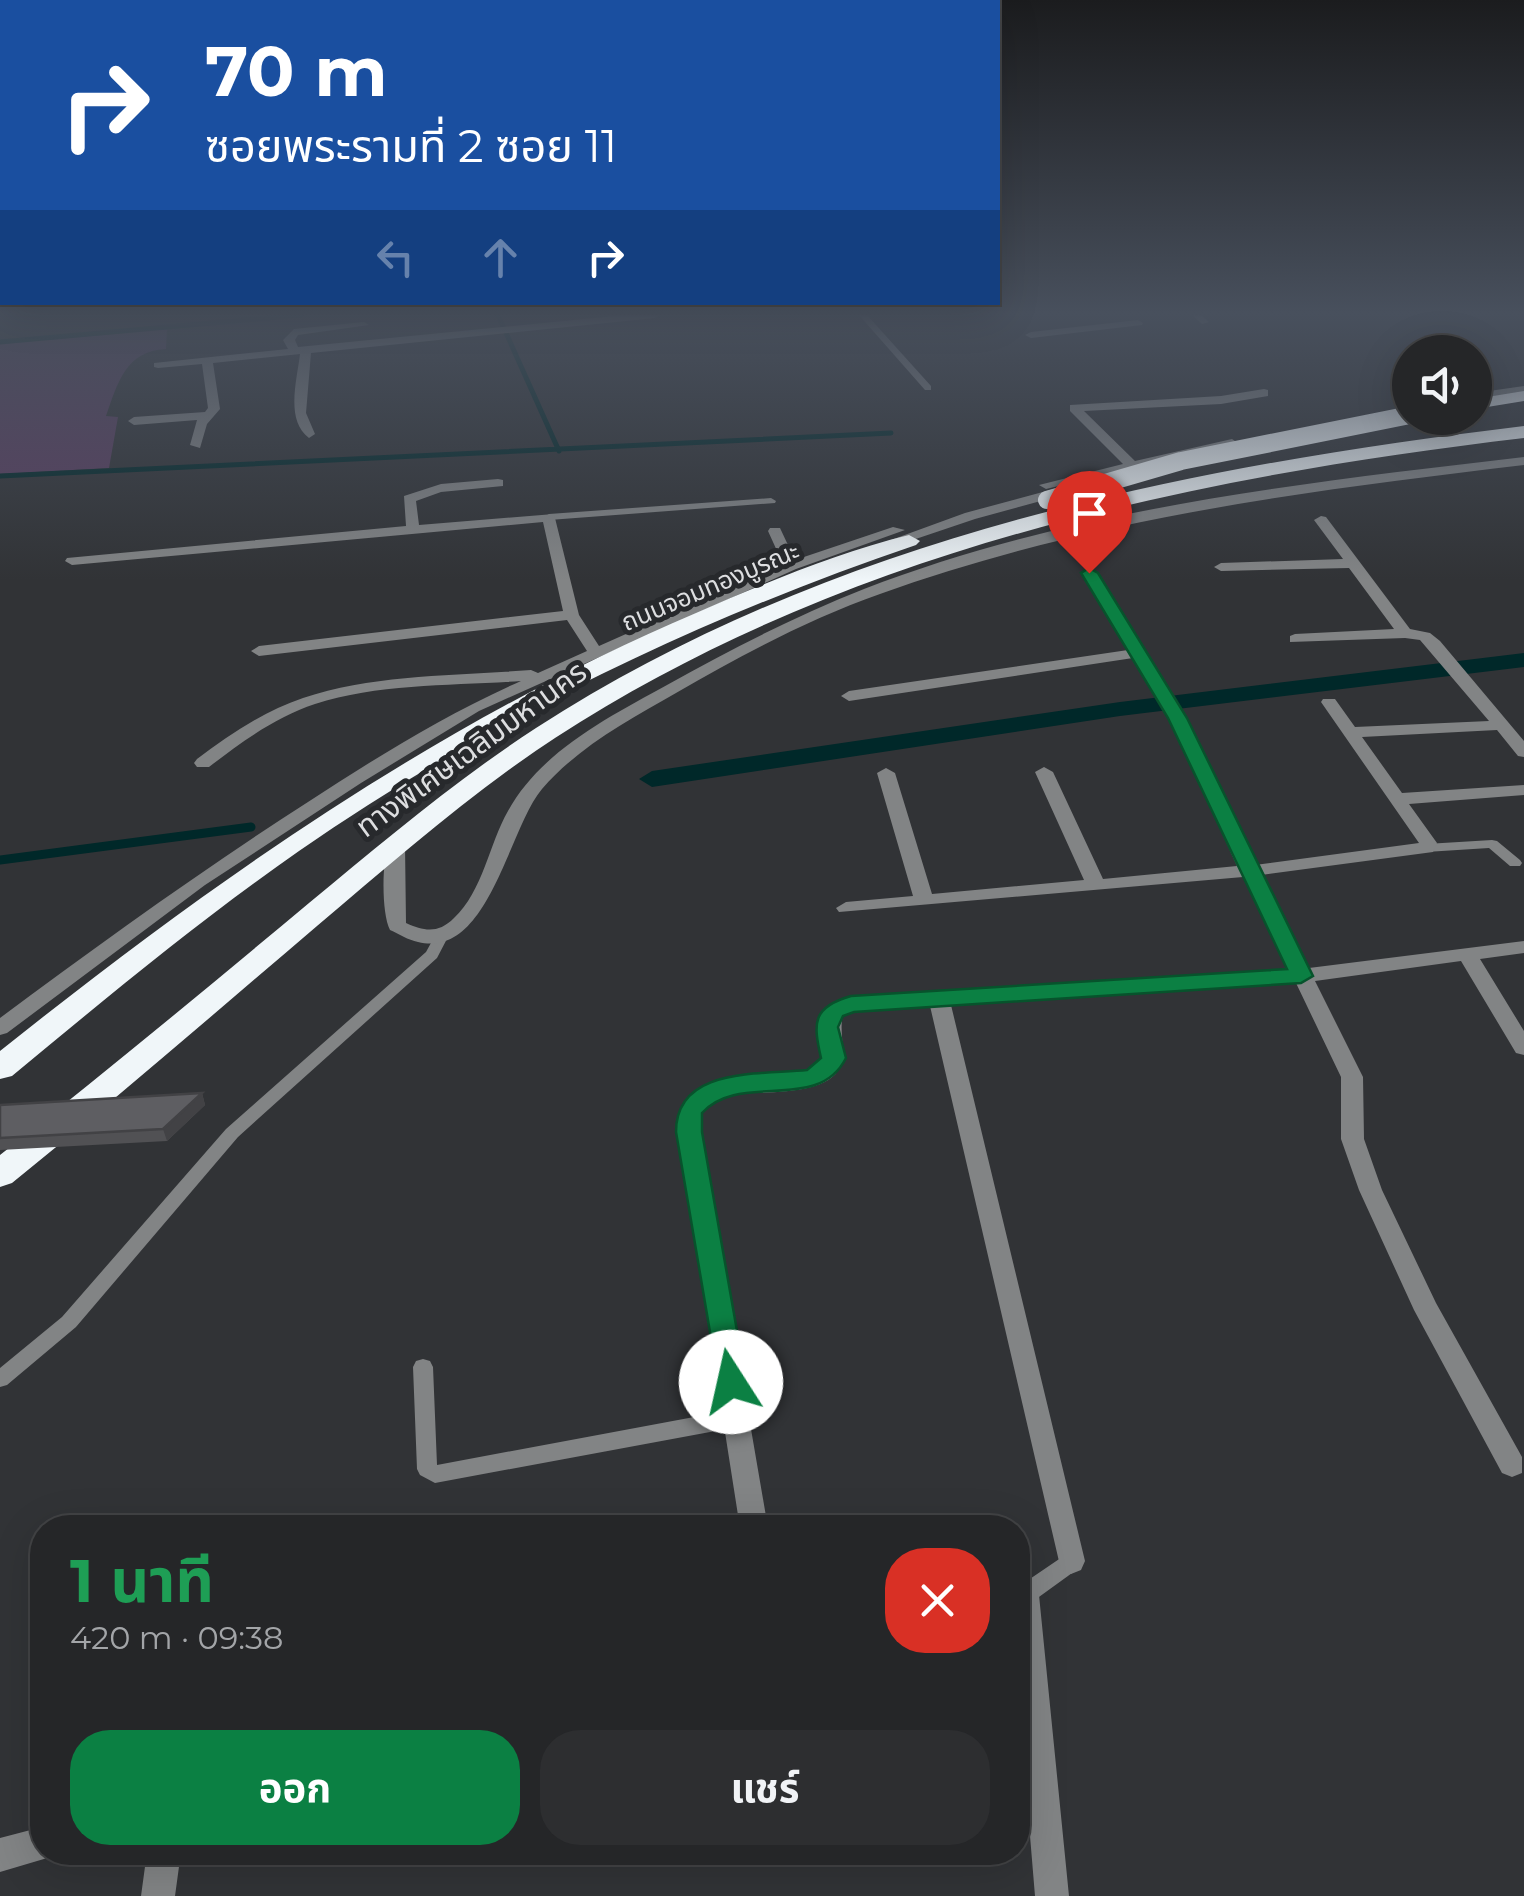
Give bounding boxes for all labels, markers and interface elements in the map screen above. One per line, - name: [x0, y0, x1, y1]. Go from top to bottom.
- text: 70 m: [205, 28, 388, 114]
- icon: right: [40, 40, 170, 170]
- text: ซอยพระรามที่ 2 ซอย 11: [205, 118, 617, 173]
- icon: left: [368, 230, 423, 285]
- icon: ahead: [473, 230, 528, 285]
- icon: right: [578, 230, 633, 285]
- map controls: [1392, 335, 1492, 435]
- button: sound: [1392, 335, 1492, 435]
- pin: [1047, 471, 1132, 574]
- icon: arrive: [1062, 486, 1117, 541]
- street label: ถนนจอมทองบูรณะ: [617, 535, 804, 638]
- street label: ทางพิเศษเฉลิมมหานคร: [349, 653, 593, 845]
- position arrow: [679, 1330, 783, 1434]
- text: 1 นาที: [70, 1544, 214, 1617]
- button: close: [885, 1548, 990, 1653]
- text: 420 m · 09:38: [70, 1618, 283, 1657]
- button: ออก: [70, 1730, 520, 1845]
- button: แชร์: [540, 1730, 990, 1845]

